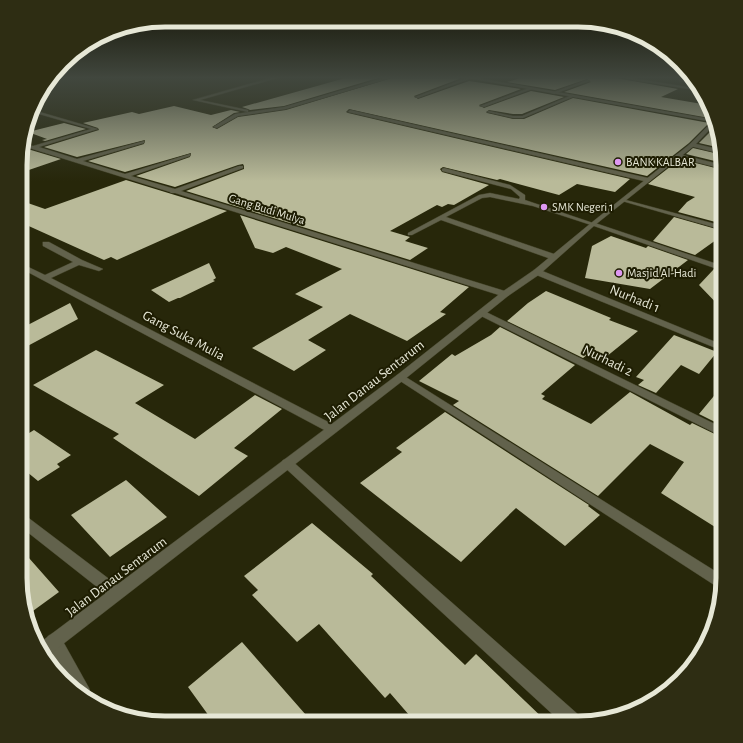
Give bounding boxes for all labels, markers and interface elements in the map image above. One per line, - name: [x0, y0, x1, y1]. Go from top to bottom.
- place label: BANK KALBAR: [626, 156, 695, 168]
- marker: BANK KALBAR: [613, 157, 623, 167]
- street label: Gang Budi Mulya: [227, 192, 307, 227]
- place label: SMK Negeri 1: [552, 201, 613, 213]
- marker: SMK Negeri 1: [539, 202, 549, 212]
- place label: Masjid Al-Hadi: [627, 267, 696, 280]
- marker: Masjid Al-Hadi: [614, 268, 624, 278]
- street label: Nurhadi 1: [608, 283, 662, 315]
- street label: Gang Suka Mulia: [140, 308, 227, 364]
- street label: Jalan Danau Sentarum: [322, 338, 427, 424]
- street label: Nurhadi 2: [580, 343, 635, 379]
- street label: Jalan Danau Sentarum: [64, 535, 169, 619]

